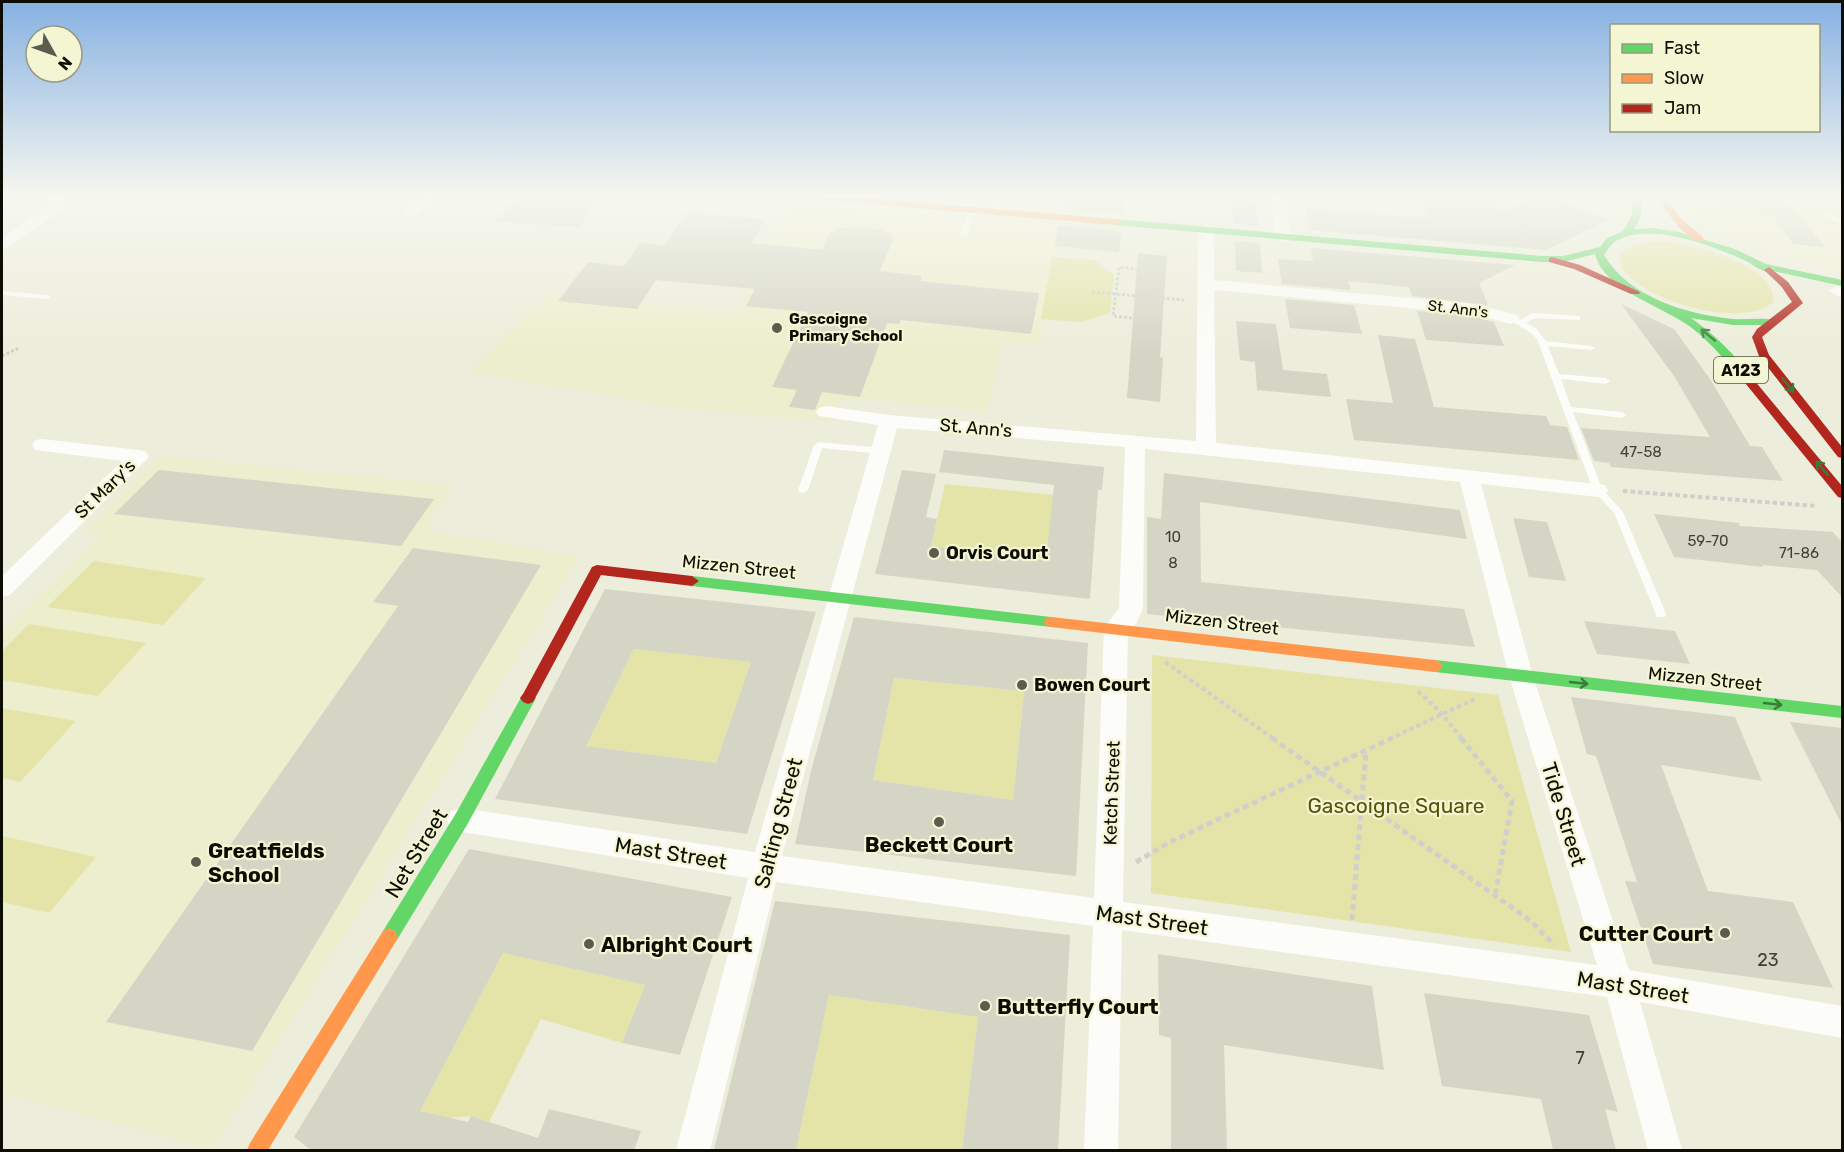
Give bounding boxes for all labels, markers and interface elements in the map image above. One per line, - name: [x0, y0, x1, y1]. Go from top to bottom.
- north arrow: [24, 24, 84, 84]
- legend: [1610, 24, 1820, 132]
- text: Fast: [1664, 37, 1700, 59]
- text: N: [54, 53, 76, 74]
- text: Slow: [1664, 67, 1704, 89]
- text: Jam: [1664, 97, 1701, 119]
- street label: St. Ann's: [1427, 296, 1490, 322]
- place label: Gascoigne Primary School: [789, 310, 903, 345]
- marker: Gascoigne Primary School: [770, 321, 784, 335]
- one-way arrow: [1701, 328, 1716, 342]
- road number: A123: [1714, 357, 1768, 383]
- one-way arrow: [1781, 377, 1794, 393]
- street label: St. Ann's: [939, 414, 1013, 442]
- house number: 47-58: [1620, 443, 1662, 461]
- street label: St Mary's: [70, 455, 140, 523]
- one-way arrow: [1815, 461, 1828, 477]
- house number: 10: [1165, 528, 1181, 546]
- house number: 59-70: [1687, 532, 1729, 550]
- place label: Orvis Court: [946, 542, 1048, 564]
- house number: 71-86: [1779, 544, 1819, 562]
- marker: Orvis Court: [927, 546, 941, 560]
- street label: Mizzen Street: [681, 550, 797, 584]
- house number: 8: [1168, 554, 1178, 572]
- street label: Mizzen Street: [1164, 604, 1280, 640]
- street label: Mizzen Street: [1647, 662, 1763, 696]
- place label: Bowen Court: [1034, 674, 1150, 696]
- one-way arrow: [1568, 677, 1588, 688]
- marker: Bowen Court: [1015, 678, 1029, 692]
- one-way arrow: [1762, 699, 1782, 710]
- street label: Ketch Street: [1099, 740, 1125, 846]
- street label: Salting Street: [749, 755, 807, 891]
- street label: Tide Street: [1536, 759, 1592, 869]
- park label: Gascoigne Square: [1308, 793, 1484, 818]
- street label: Net Street: [379, 804, 453, 902]
- marker: Beckett Court: [932, 815, 946, 829]
- street label: Mast Street: [613, 832, 729, 874]
- place label: Beckett Court: [865, 832, 1013, 857]
- place label: Greatfields School: [208, 838, 325, 887]
- marker: Greatfields School: [189, 855, 203, 869]
- street label: Mast Street: [1094, 900, 1210, 940]
- place label: Cutter Court: [1579, 921, 1713, 946]
- marker: Cutter Court: [1718, 926, 1732, 940]
- place label: Albright Court: [601, 932, 753, 957]
- marker: Albright Court: [582, 937, 596, 951]
- house number: 23: [1757, 949, 1779, 971]
- street label: Mast Street: [1575, 966, 1691, 1008]
- place label: Butterfly Court: [997, 994, 1159, 1019]
- marker: Butterfly Court: [978, 999, 992, 1013]
- house number: 7: [1575, 1047, 1585, 1069]

